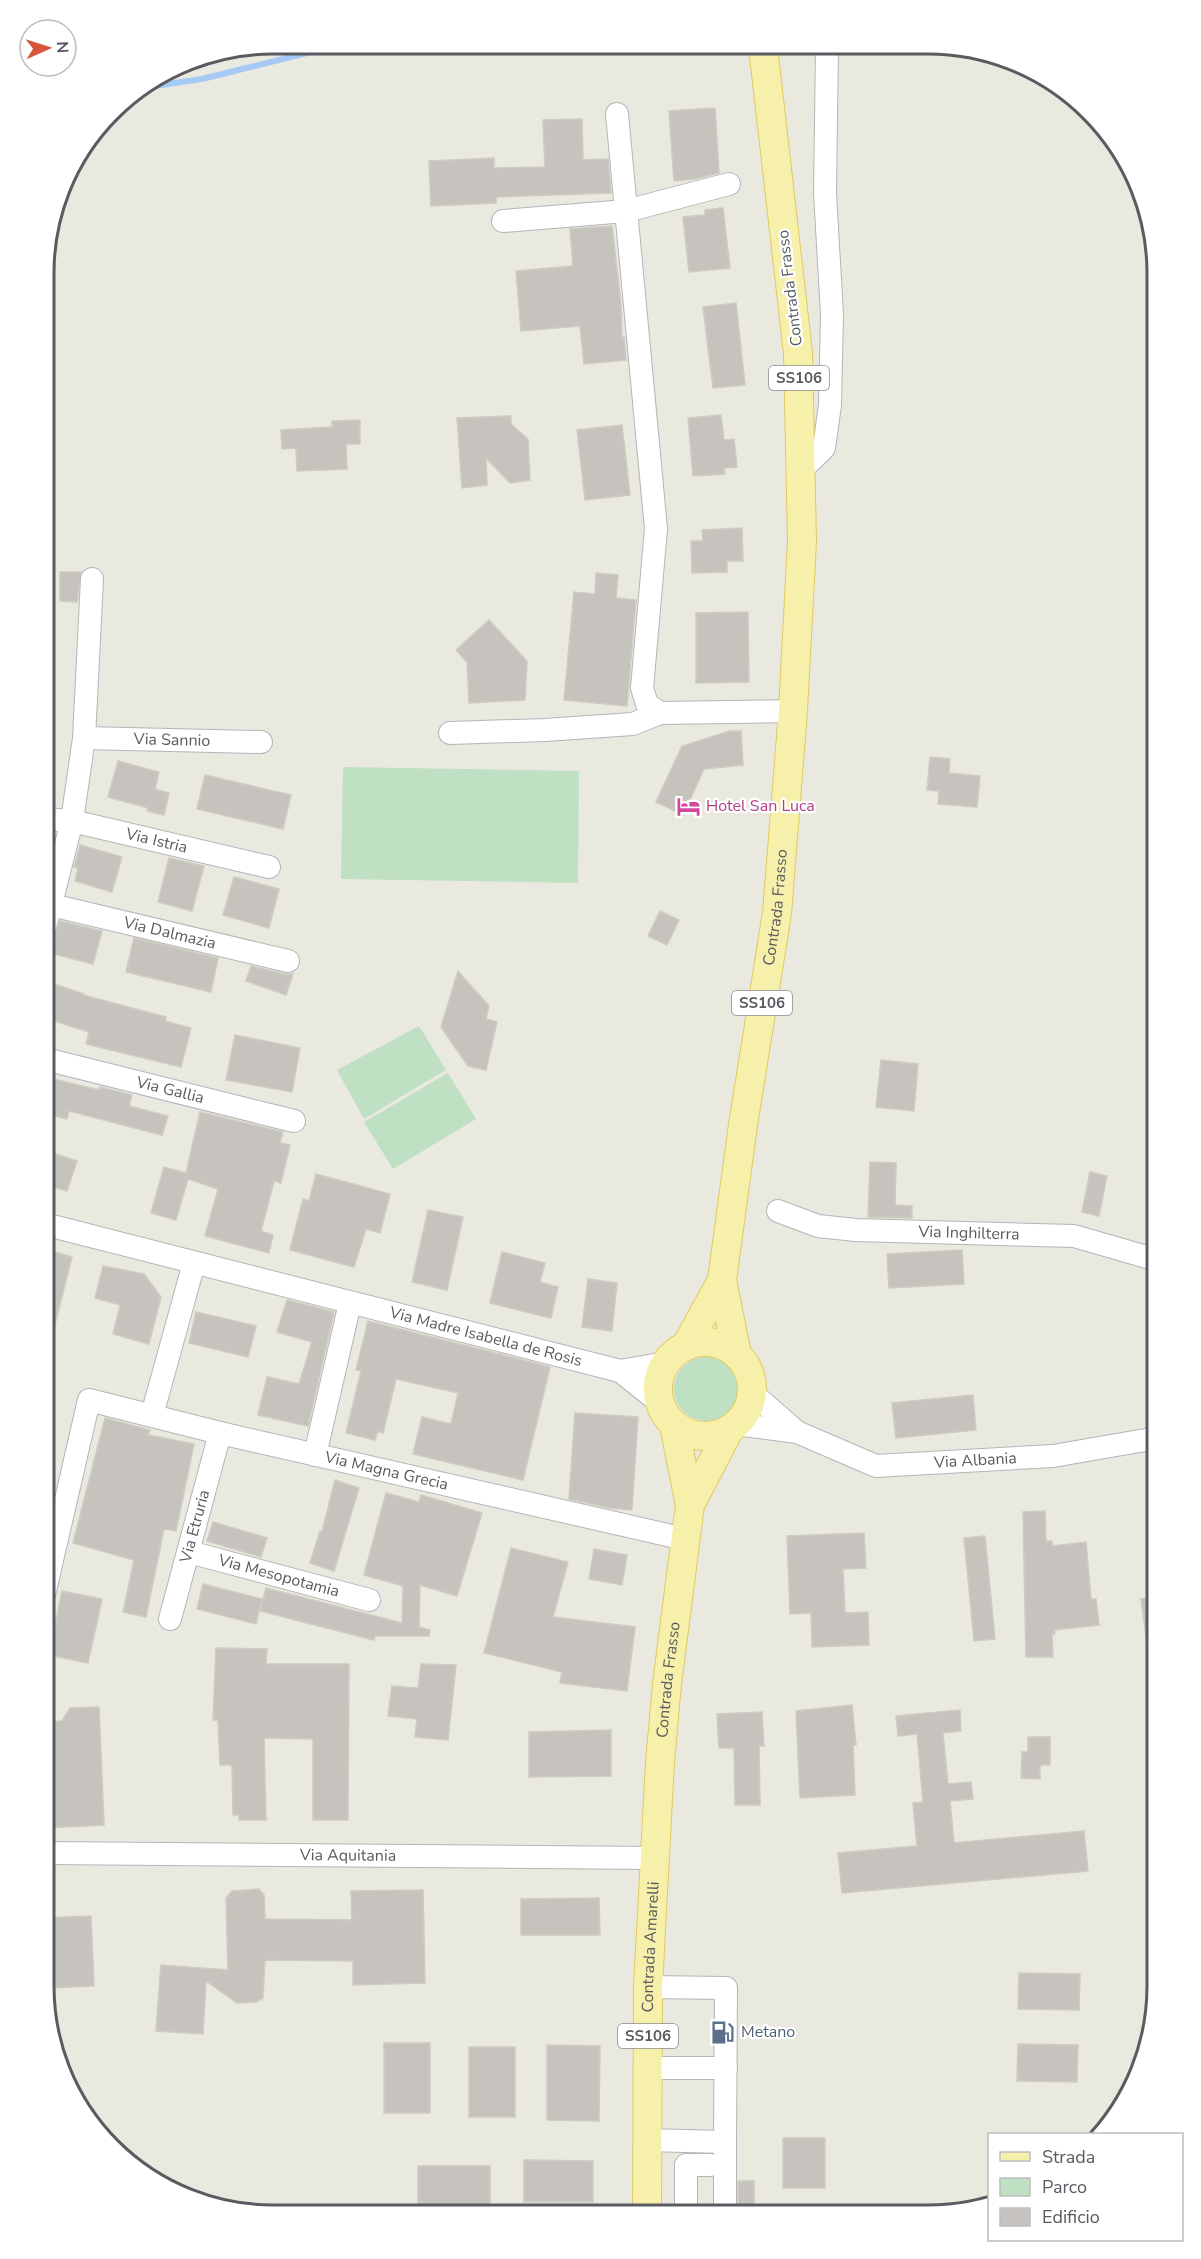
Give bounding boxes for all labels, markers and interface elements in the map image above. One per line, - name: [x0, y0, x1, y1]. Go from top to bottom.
- north arrow: [18, 18, 78, 78]
- text: N: [51, 41, 73, 54]
- street label: Contrada Frasso: [772, 229, 808, 347]
- road number: SS106: [769, 366, 829, 390]
- street label: Via Sannio: [132, 728, 211, 752]
- hotel icon: Hotel San Luca: [675, 793, 701, 819]
- place label: Hotel San Luca: [706, 795, 815, 817]
- street label: Via Istria: [123, 823, 190, 859]
- street label: Contrada Frasso: [758, 848, 793, 967]
- street label: Via Dalmazia: [120, 911, 218, 955]
- road number: SS106: [732, 991, 792, 1015]
- street label: Via Gallia: [133, 1071, 206, 1109]
- street label: Via Inghilterra: [917, 1221, 1020, 1246]
- street label: Via Madre Isabella de Rosis: [386, 1301, 584, 1372]
- street label: Via Magna Grecia: [322, 1446, 450, 1496]
- street label: Via Albania: [932, 1447, 1017, 1474]
- street label: Via Etruria: [174, 1487, 215, 1566]
- street label: Via Mesopotamia: [215, 1549, 342, 1603]
- street label: Contrada Frasso: [651, 1620, 686, 1739]
- street label: Via Aquitania: [299, 1844, 396, 1867]
- street label: Contrada Amarelli: [637, 1881, 665, 2013]
- fuel station icon: Metano: [710, 2019, 736, 2045]
- place label: Metano: [741, 2021, 795, 2043]
- road number: SS106: [618, 2024, 678, 2048]
- legend: [988, 2133, 1183, 2241]
- text: Strada: [1042, 2145, 1095, 2169]
- text: Parco: [1042, 2175, 1087, 2199]
- text: Edificio: [1042, 2205, 1100, 2229]

